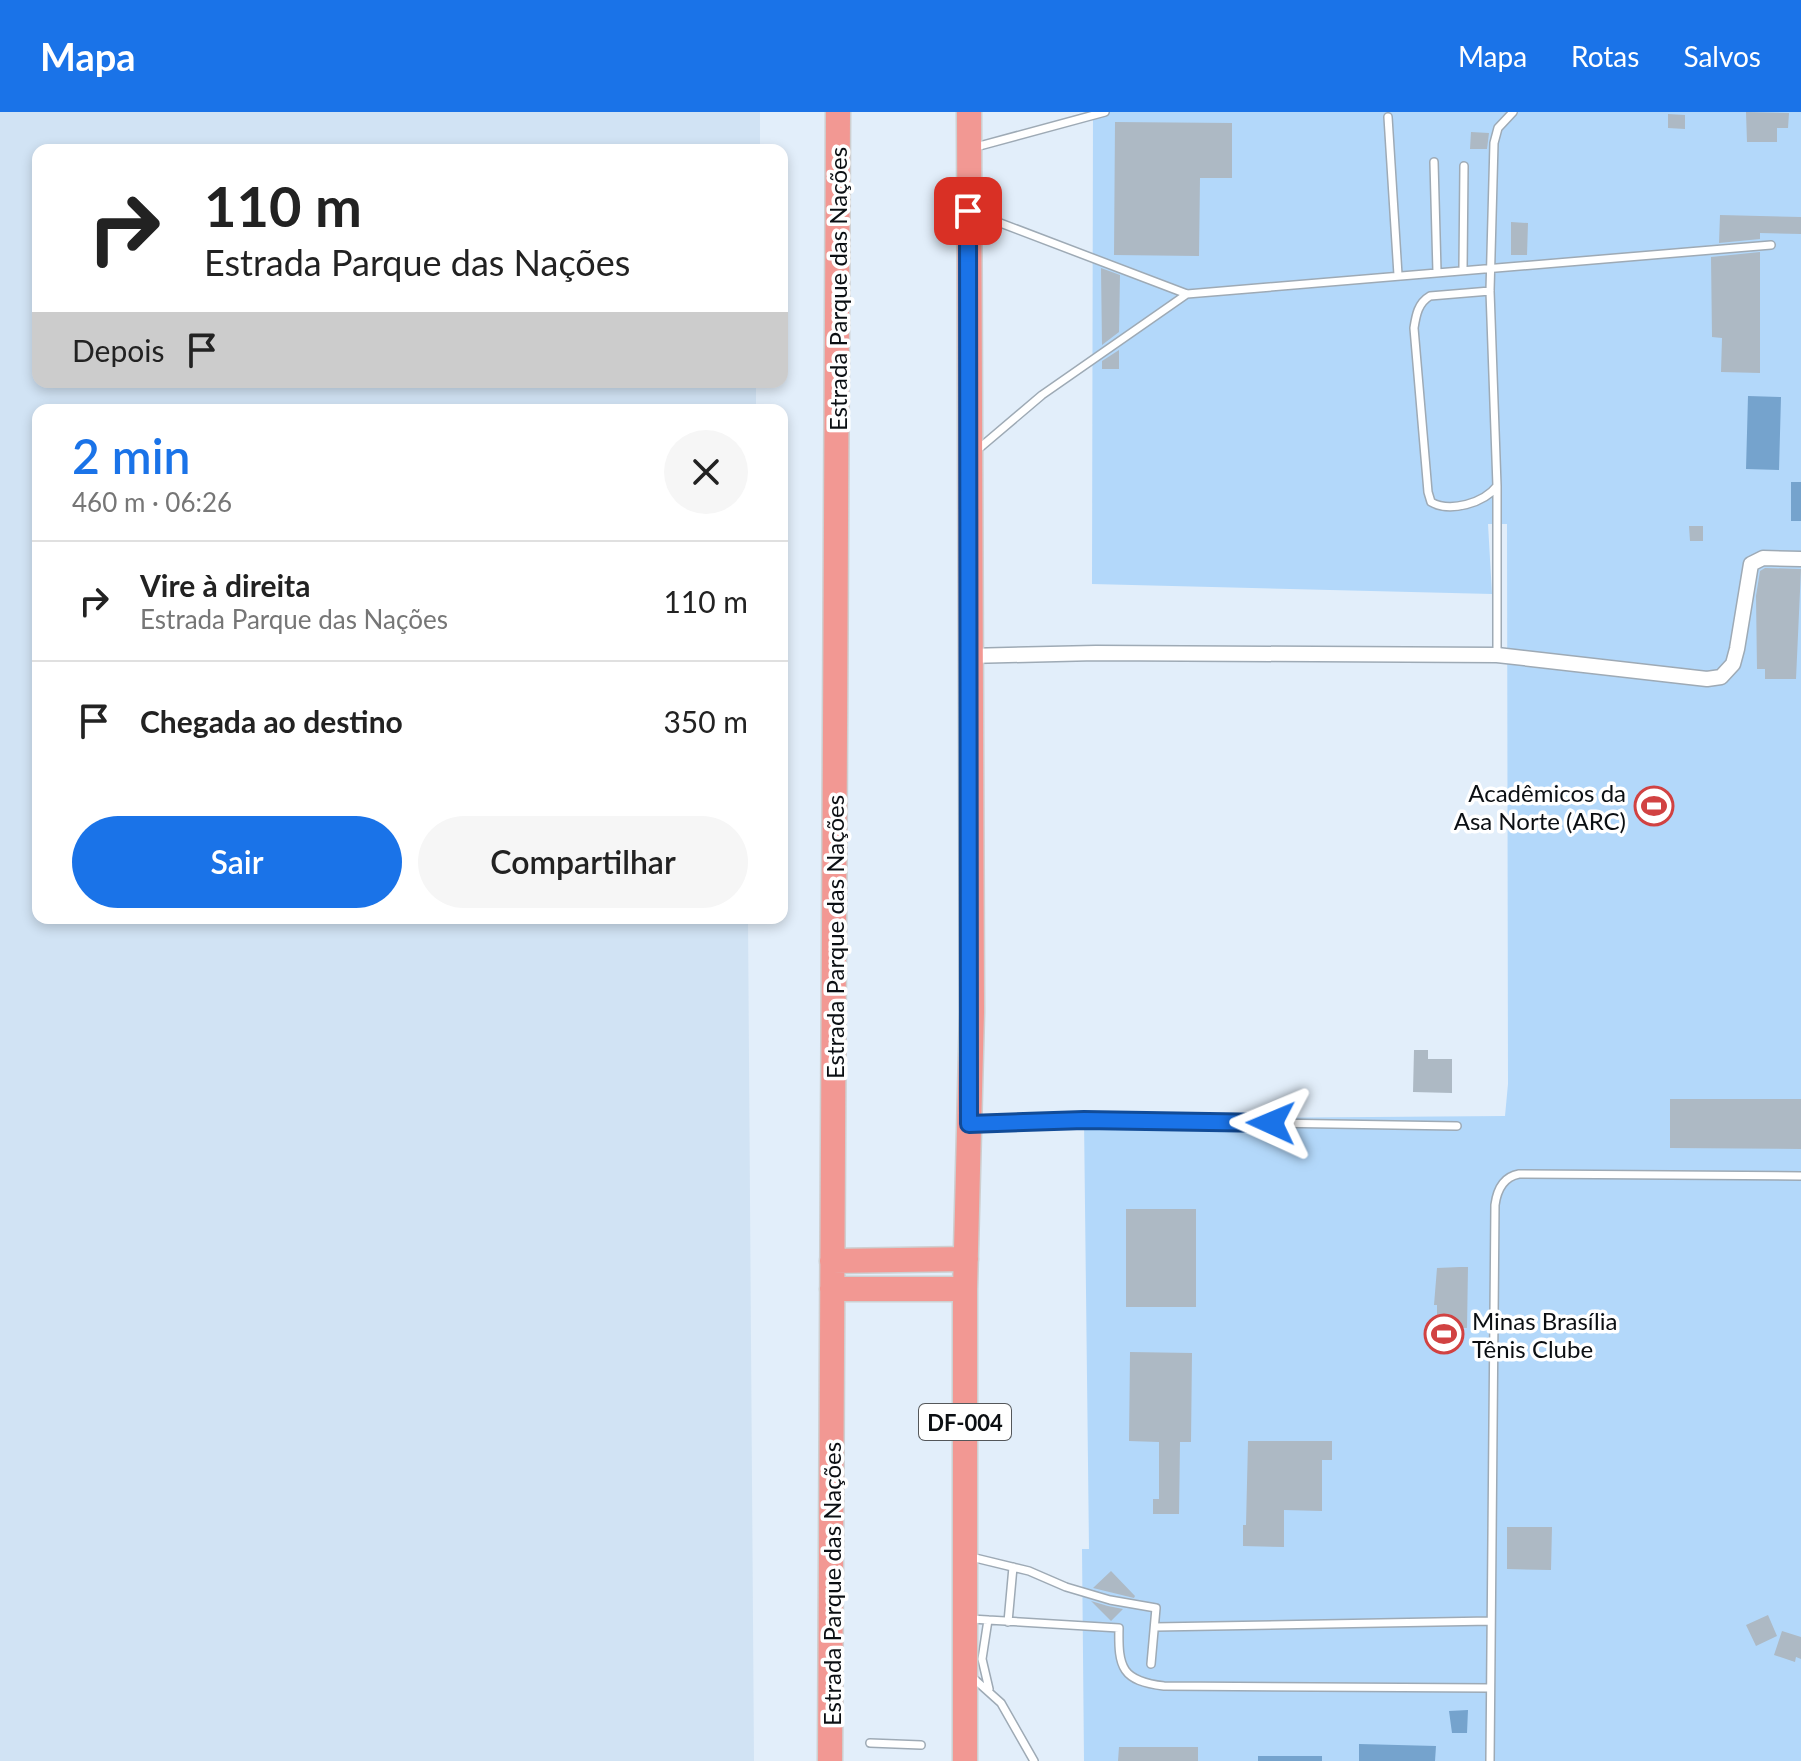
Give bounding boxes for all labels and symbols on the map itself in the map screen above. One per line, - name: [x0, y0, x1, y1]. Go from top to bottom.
- street label: Estrada Parque das Nações: [823, 147, 852, 431]
- pin: [934, 177, 1002, 245]
- place label: Acadêmicos da Asa Norte (ARC): [1454, 778, 1626, 835]
- sports icon: Acadêmicos da Asa Norte (ARC): [1633, 785, 1675, 827]
- street label: Estrada Parque das Nações: [820, 795, 849, 1079]
- position arrow: [1229, 1081, 1313, 1165]
- place label: Minas Brasília Tênis Clube: [1472, 1306, 1617, 1363]
- sports icon: Minas Brasília Tênis Clube: [1423, 1313, 1465, 1355]
- road number: DF-004: [919, 1404, 1011, 1440]
- street label: Estrada Parque das Nações: [817, 1442, 846, 1726]

